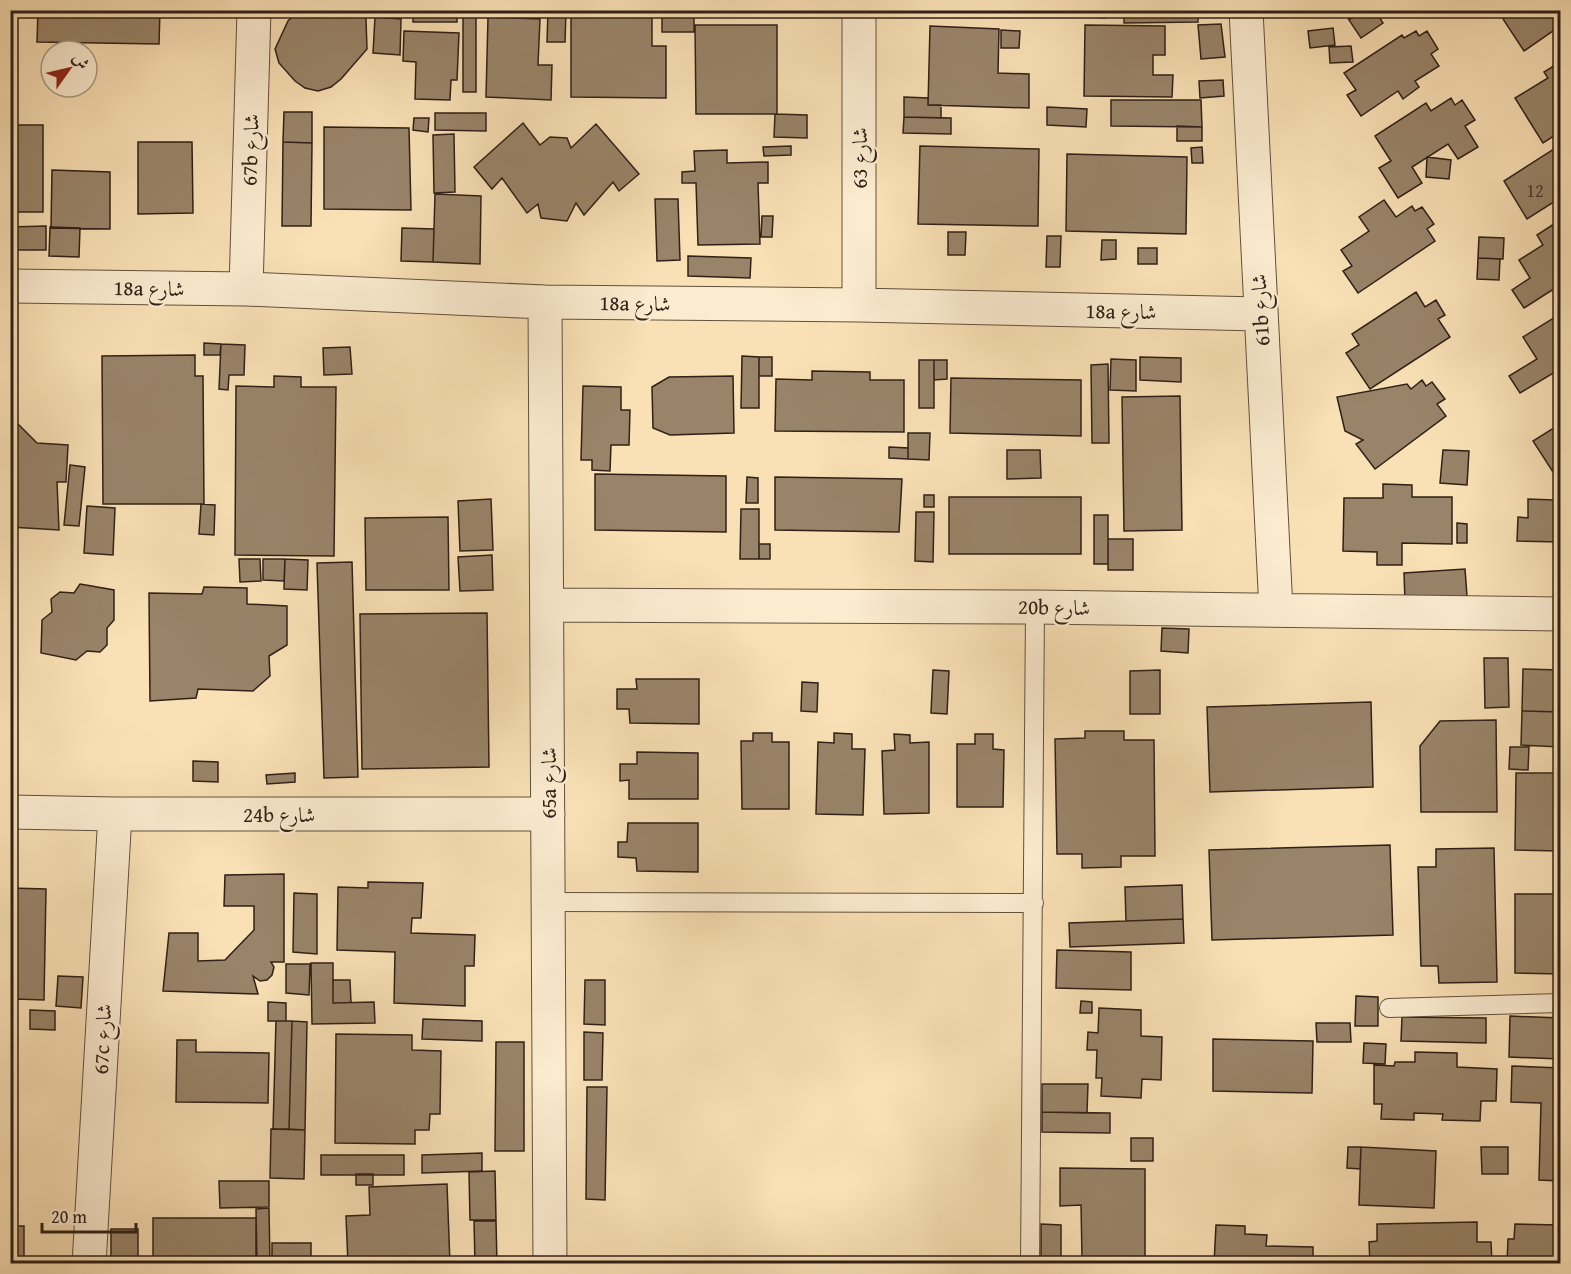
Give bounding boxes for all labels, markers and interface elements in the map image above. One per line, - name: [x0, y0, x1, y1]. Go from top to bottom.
- north arrow: [39, 39, 99, 99]
- text: ش: [67, 47, 96, 74]
- street label: 67b شارع: [233, 113, 270, 187]
- street label: شارع 63: [844, 127, 878, 189]
- house number: 12: [1526, 177, 1544, 204]
- street label: 18a شارع: [113, 272, 185, 307]
- street label: 61b شارع: [1243, 273, 1280, 347]
- street label: 18a شارع: [599, 287, 671, 322]
- street label: 18a شارع: [1085, 295, 1157, 330]
- street label: 20b شارع: [1018, 591, 1090, 626]
- street label: 65a شارع: [533, 747, 567, 819]
- street label: 24b شارع: [243, 799, 315, 833]
- street label: 67c شارع: [85, 1003, 122, 1075]
- scale bar: [42, 1196, 136, 1234]
- text: 20 m: [51, 1203, 87, 1230]

